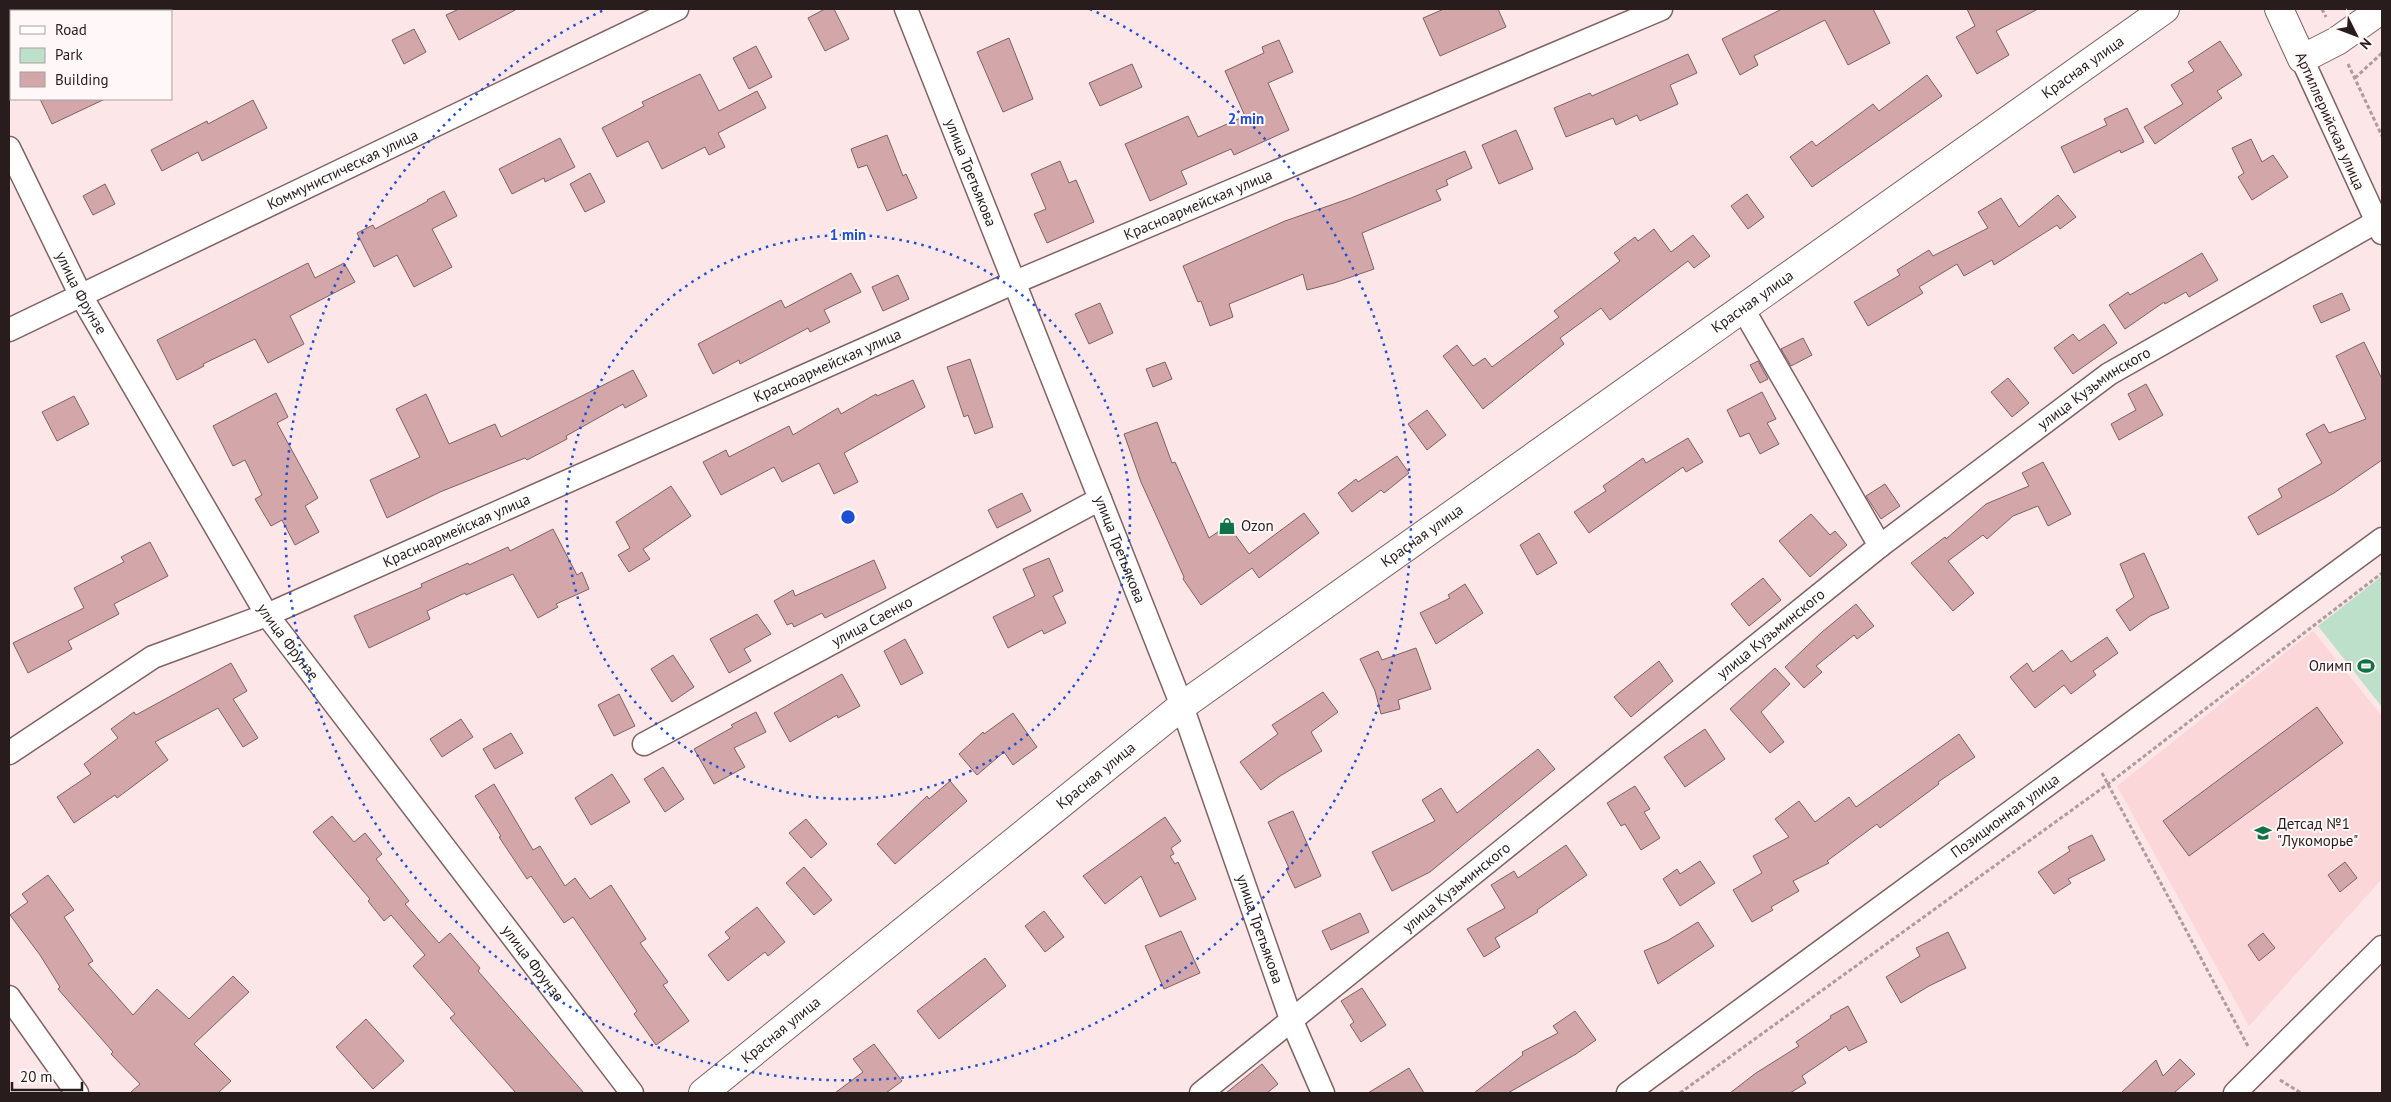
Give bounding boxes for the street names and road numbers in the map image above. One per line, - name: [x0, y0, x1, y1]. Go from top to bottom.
- street label: Красная улица: [2038, 31, 2127, 103]
- street label: Артиллерийская улица: [2292, 49, 2369, 193]
- street label: улица Третьякова: [941, 116, 1001, 229]
- street label: Коммунистическая улица: [264, 125, 421, 214]
- street label: Красноармейская улица: [1121, 164, 1275, 244]
- street label: улица Фрунзе: [52, 248, 111, 338]
- street label: Красная улица: [1707, 266, 1797, 337]
- street label: Красноармейская улица: [751, 324, 904, 406]
- street label: улица Кузьминского: [2034, 342, 2154, 433]
- street label: Красноармейская улица: [380, 489, 533, 571]
- street label: улица Третьякова: [1090, 492, 1150, 606]
- street label: Красная улица: [1377, 500, 1467, 571]
- street label: улица Кузьминского: [1713, 584, 1829, 683]
- street label: улица Саенко: [828, 592, 916, 650]
- street label: улица Фрунзе: [253, 600, 323, 684]
- street label: Красная улица: [1052, 738, 1139, 813]
- street label: Позиционная улица: [1947, 769, 2063, 862]
- street label: улица Кузьминского: [1398, 838, 1514, 936]
- street label: улица Третьякова: [1232, 872, 1288, 986]
- street label: улица Фрунзе: [498, 921, 569, 1005]
- street label: Красная улица: [737, 992, 824, 1067]

